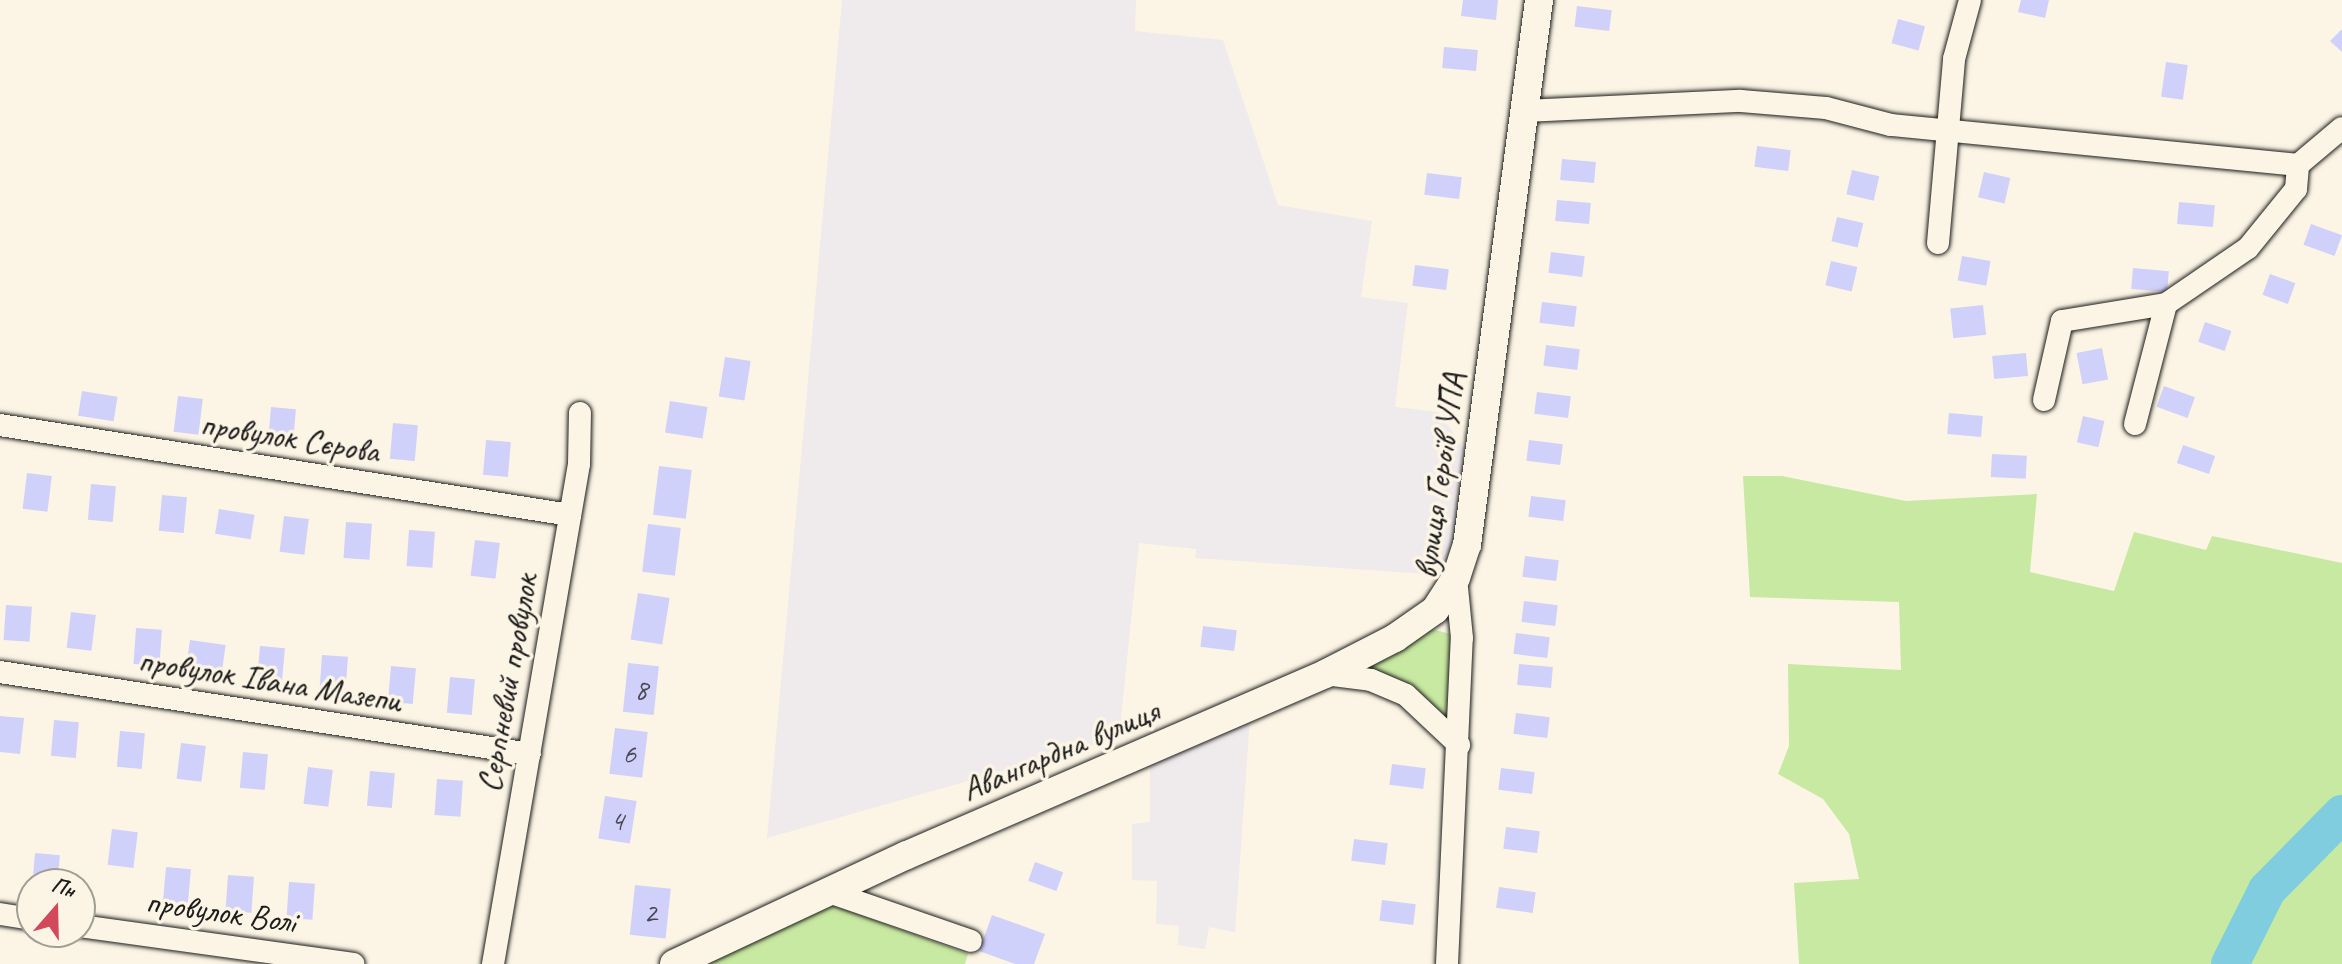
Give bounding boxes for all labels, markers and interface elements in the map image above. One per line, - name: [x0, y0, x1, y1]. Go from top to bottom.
- street label: вулиця Героїв УПА: [1404, 371, 1474, 581]
- street label: провулок Сєрова: [198, 403, 382, 471]
- street label: Серпневий провулок: [468, 571, 546, 795]
- street label: провулок Івана Мазепи: [136, 639, 404, 721]
- house number: 8: [634, 671, 648, 707]
- street label: Авангардна вулиця: [955, 690, 1165, 810]
- house number: 6: [622, 735, 636, 771]
- house number: 4: [610, 802, 624, 838]
- north arrow: [16, 868, 96, 948]
- text: Пн: [48, 870, 79, 904]
- street label: провулок Волі: [143, 880, 299, 942]
- house number: 2: [643, 894, 657, 930]

